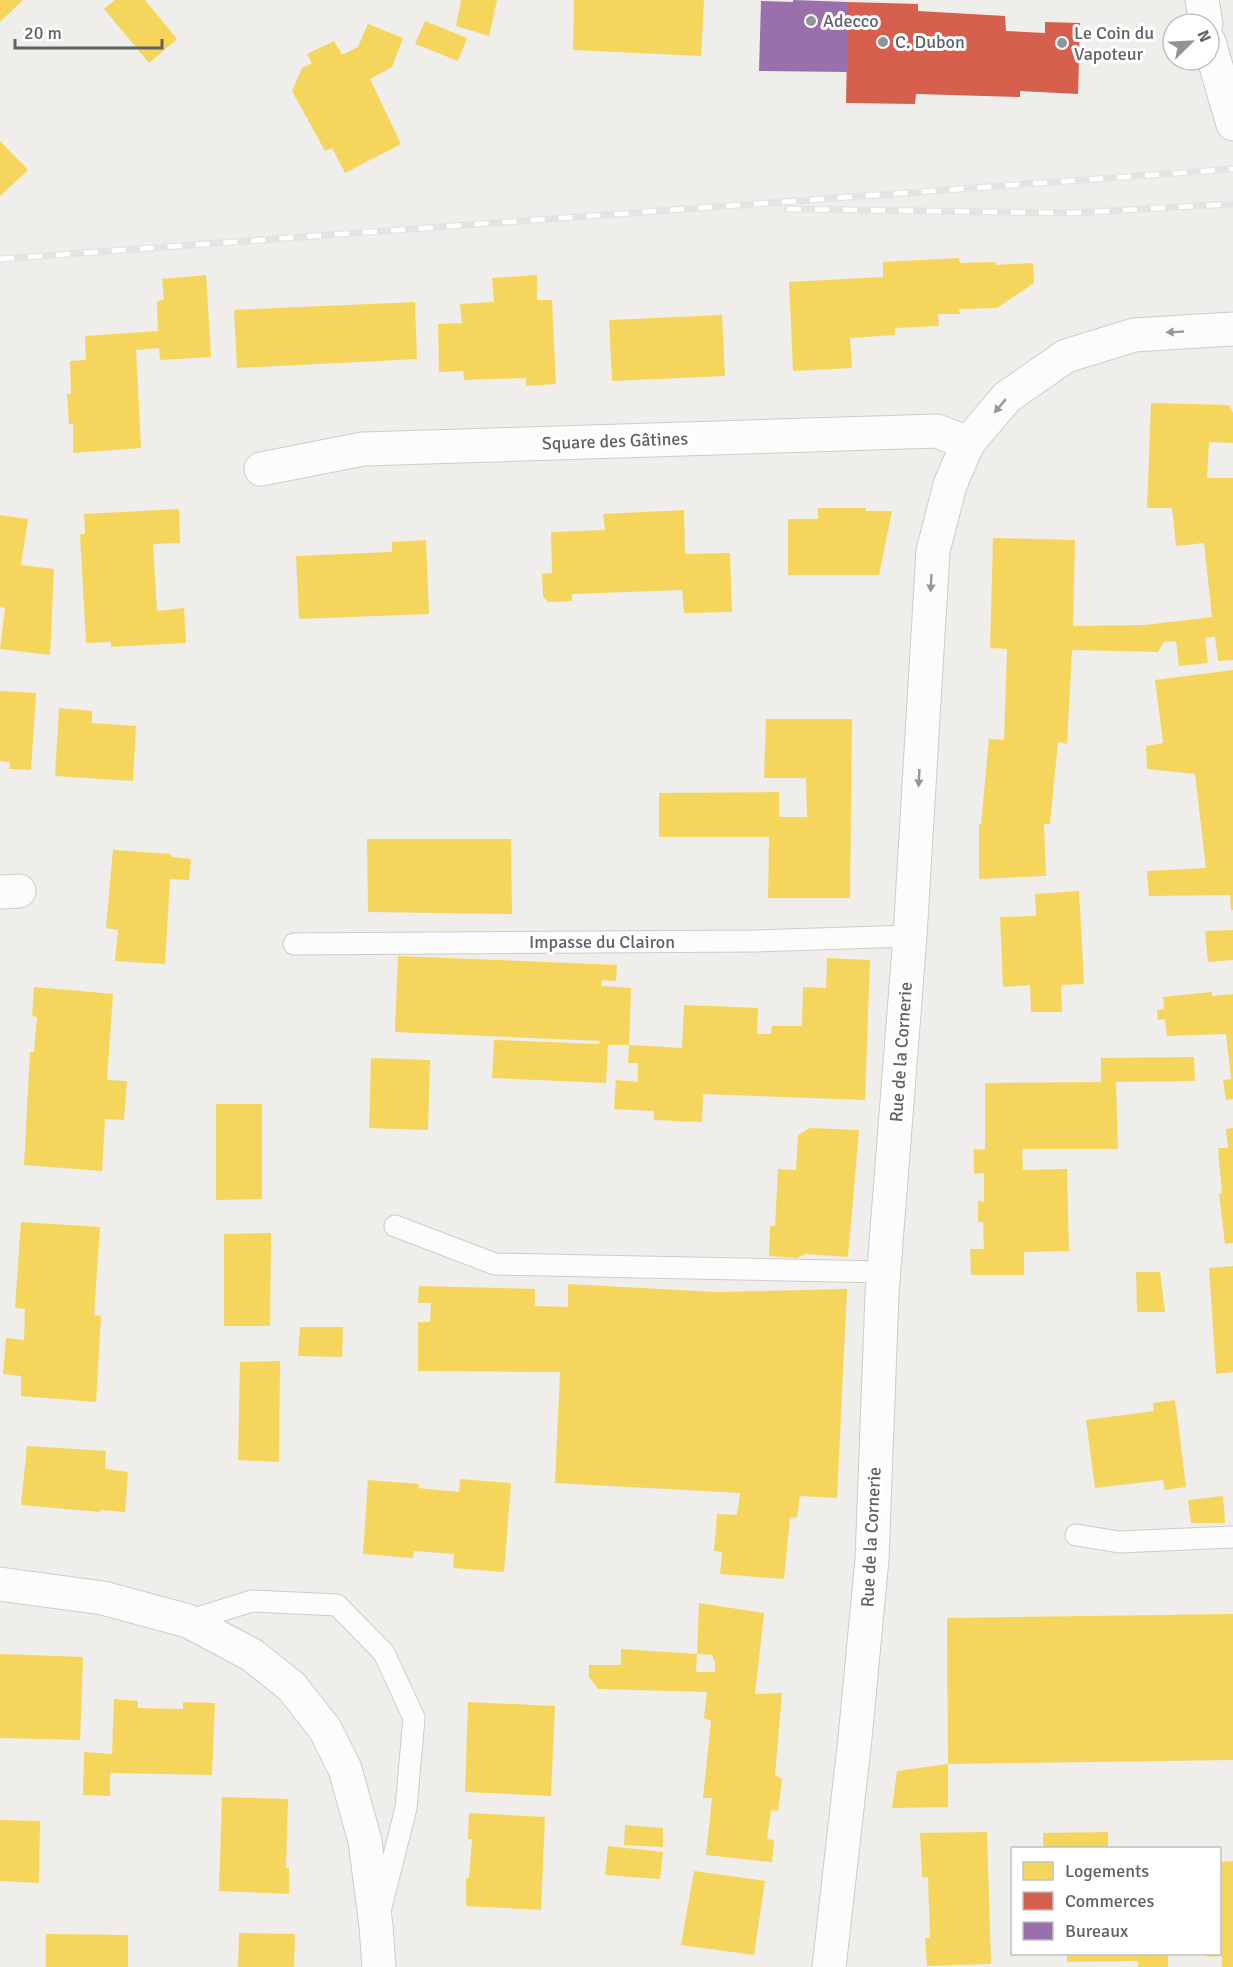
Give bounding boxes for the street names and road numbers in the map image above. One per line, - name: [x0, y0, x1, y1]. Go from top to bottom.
- street label: Square des Gâtines: [541, 427, 689, 455]
- street label: Impasse du Clairon: [529, 931, 675, 953]
- street label: Rue de la Cornerie: [885, 981, 917, 1123]
- street label: Rue de la Cornerie: [856, 1466, 886, 1608]

